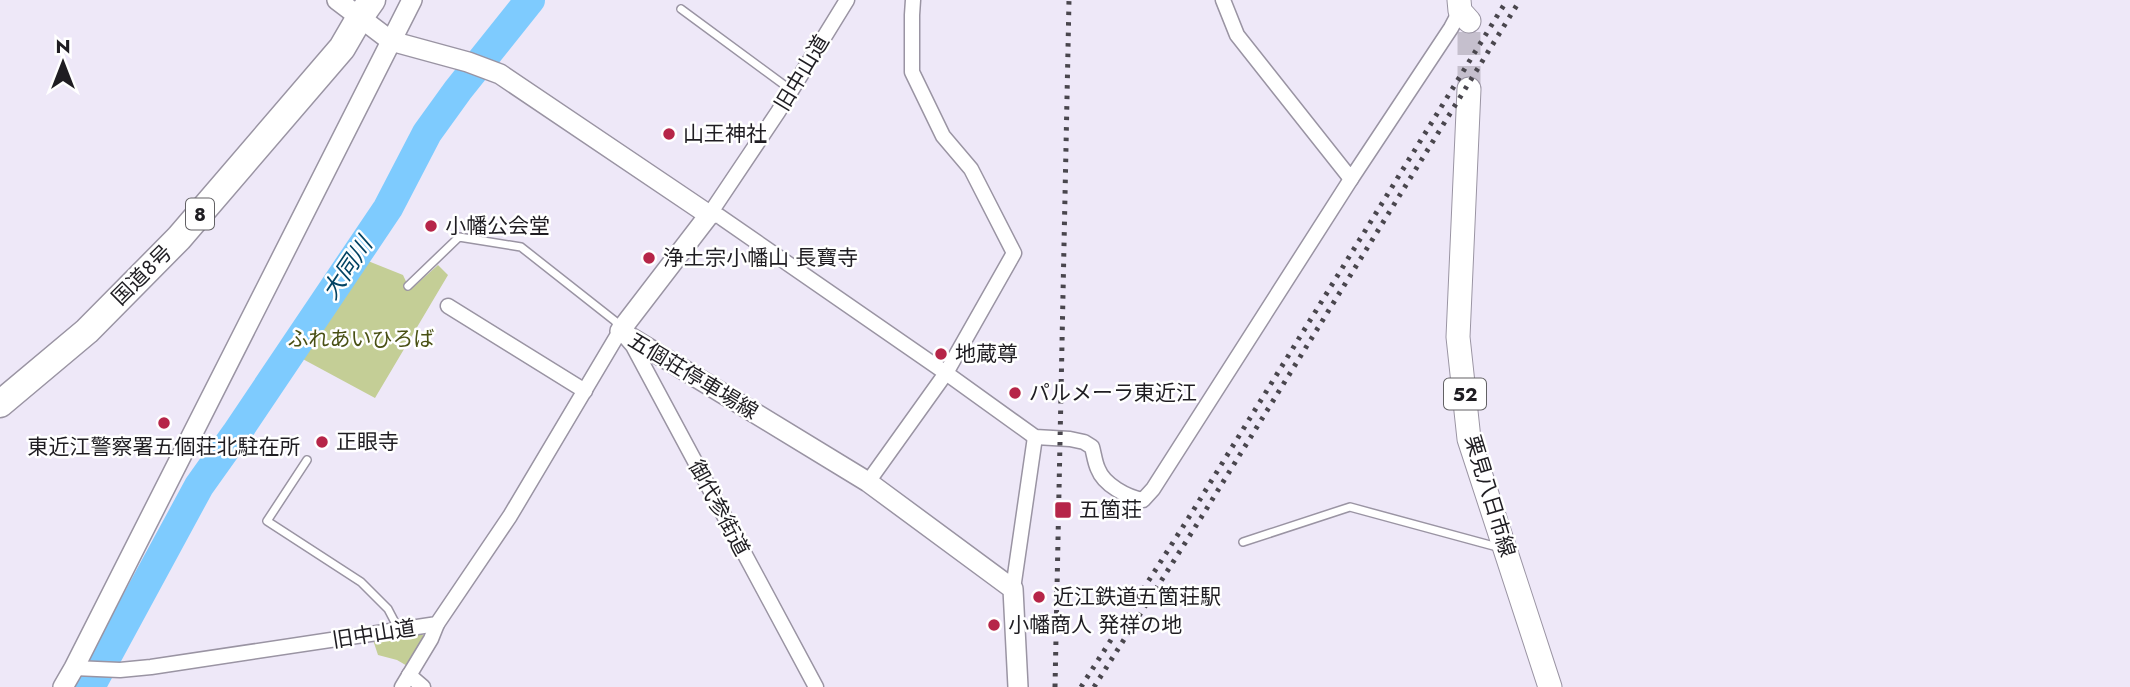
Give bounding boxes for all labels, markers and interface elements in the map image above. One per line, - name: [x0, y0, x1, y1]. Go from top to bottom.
- north arrow: [28, 28, 98, 98]
- street label: 旧中山道: [768, 29, 836, 117]
- text: N: [55, 33, 71, 60]
- place label: 山王神社: [683, 119, 767, 149]
- marker: 山王神社: [661, 126, 677, 142]
- road number: 8: [186, 198, 214, 230]
- place label: 小幡公会堂: [445, 211, 550, 241]
- marker: 小幡公会堂: [423, 218, 439, 234]
- water label: 大同川: [314, 227, 382, 306]
- street label: 国道8号: [105, 238, 179, 312]
- place label: 浄土宗小幡山 長寶寺: [663, 243, 858, 273]
- marker: 浄土宗小幡山 長寶寺: [641, 250, 657, 266]
- park label: ふれあいひろば: [288, 324, 435, 354]
- street label: 五個荘停車場線: [622, 325, 764, 427]
- place label: 地蔵尊: [955, 339, 1018, 369]
- marker: 地蔵尊: [933, 346, 949, 362]
- place label: パルメーラ東近江: [1029, 378, 1197, 408]
- road number: 52: [1444, 378, 1486, 410]
- marker: パルメーラ東近江: [1007, 385, 1023, 401]
- marker: 東近江警察署五個荘北駐在所: [156, 415, 172, 431]
- place label: 正眼寺: [336, 427, 399, 457]
- street label: 栗見八日市線: [1457, 431, 1523, 561]
- place label: 東近江警察署五個荘北駐在所: [28, 432, 301, 462]
- marker: 正眼寺: [314, 434, 330, 450]
- street label: 御代参街道: [681, 455, 757, 561]
- place label: 五箇荘: [1079, 495, 1142, 525]
- marker: 五箇荘: [1053, 500, 1073, 520]
- place label: 近江鉄道五箇荘駅: [1053, 582, 1221, 612]
- marker: 近江鉄道五箇荘駅: [1031, 589, 1047, 605]
- place label: 小幡商人 発祥の地: [1008, 610, 1182, 640]
- street label: 旧中山道: [330, 613, 418, 655]
- marker: 小幡商人 発祥の地: [986, 617, 1002, 633]

